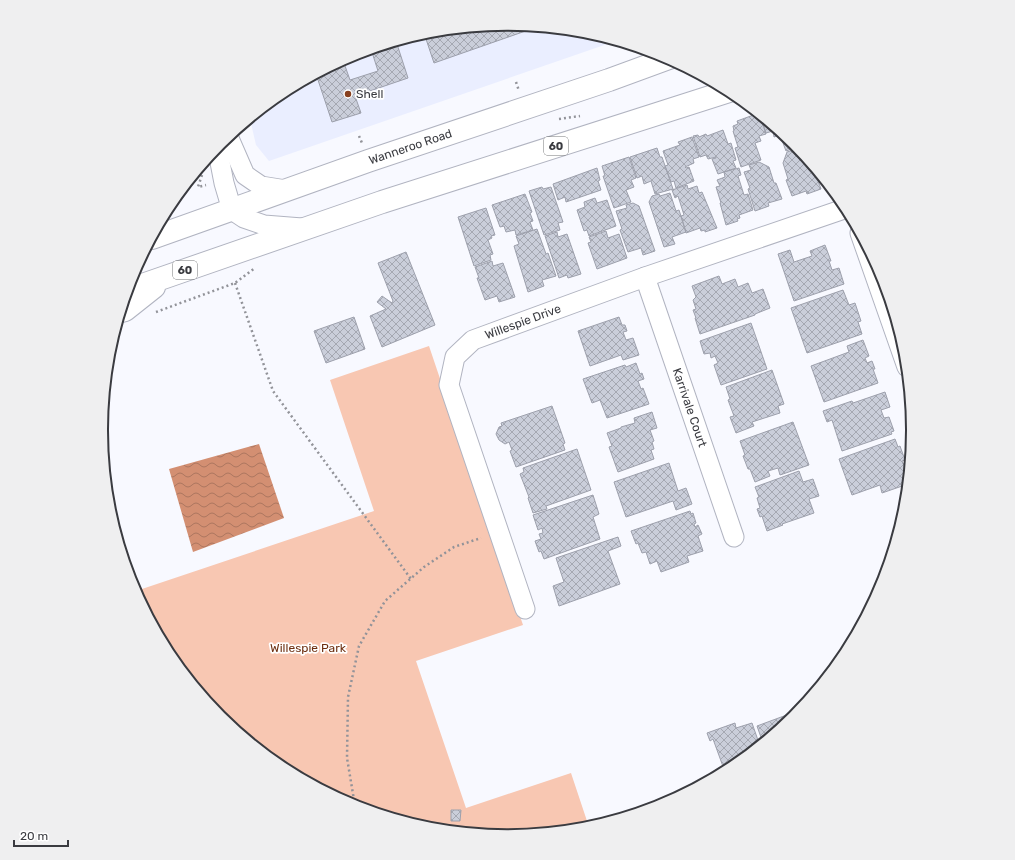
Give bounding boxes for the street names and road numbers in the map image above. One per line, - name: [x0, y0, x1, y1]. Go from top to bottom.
- street label: Wanneroo Road: [367, 126, 454, 167]
- road number: 60: [544, 137, 568, 155]
- road number: 60: [173, 261, 197, 279]
- street label: Willespie Drive: [483, 301, 563, 342]
- street label: Karrivale Court: [670, 366, 710, 449]

